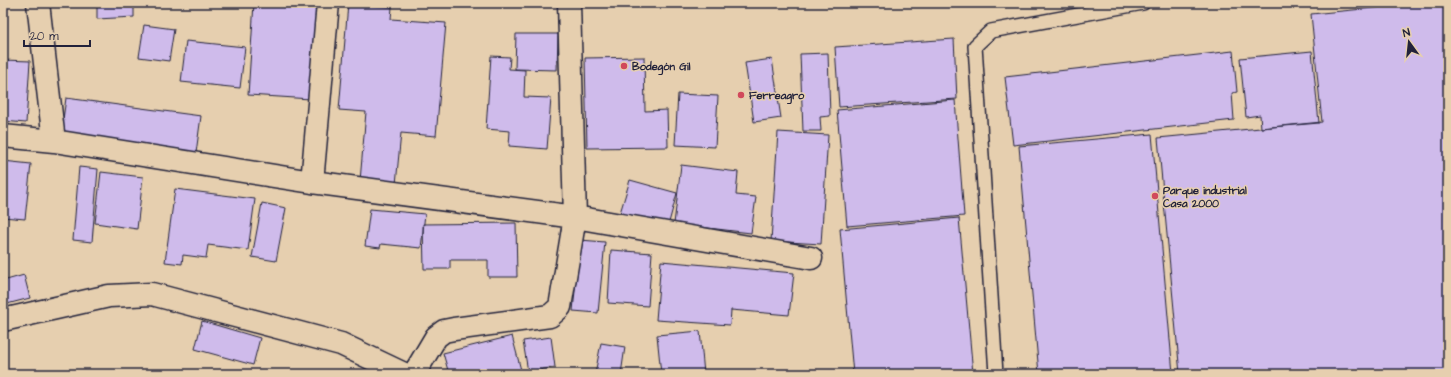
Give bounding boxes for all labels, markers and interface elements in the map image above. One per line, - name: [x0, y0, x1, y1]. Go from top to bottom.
- scale bar: [24, 22, 90, 48]
- north arrow: [1389, 22, 1429, 62]
- text: N: [1401, 25, 1412, 41]
- text: 20 m: [30, 28, 59, 45]
- place label: Bodegón Gil: [632, 59, 691, 76]
- marker: Bodegón Gil: [619, 61, 629, 71]
- place label: Ferreagro: [749, 88, 805, 105]
- marker: Ferreagro: [736, 90, 746, 100]
- place label: Parque industrial Casa 2000: [1163, 183, 1247, 211]
- marker: Parque industrial Casa 2000: [1150, 191, 1160, 201]

